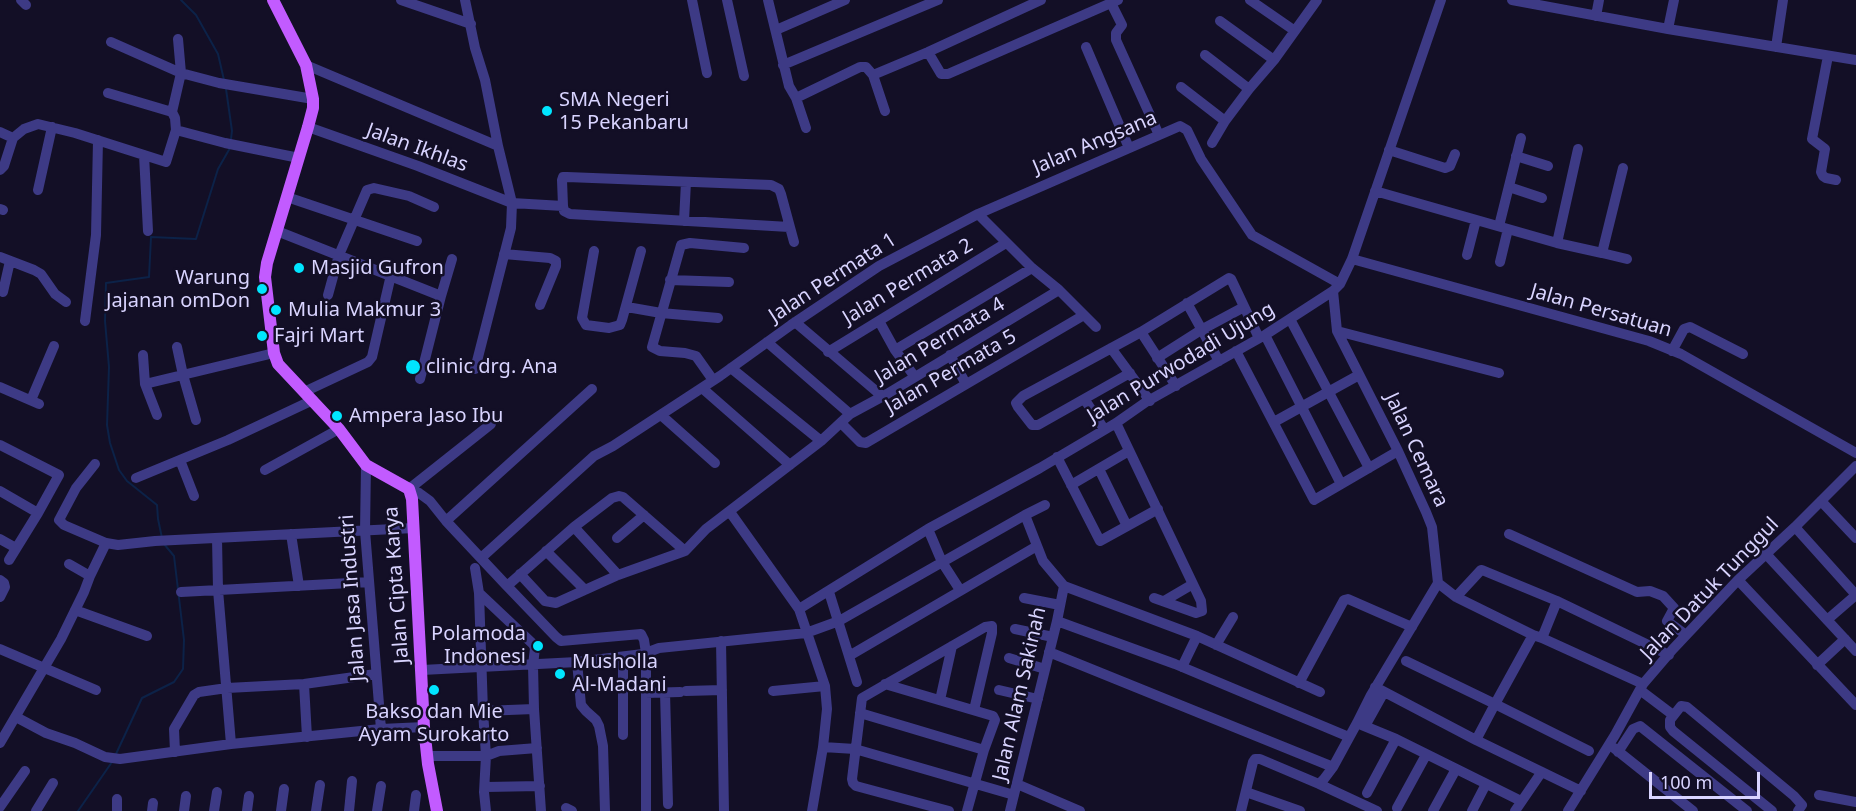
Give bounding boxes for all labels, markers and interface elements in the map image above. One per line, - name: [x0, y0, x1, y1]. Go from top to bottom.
- place label: SMA Negeri 15 Pekanbaru: [559, 88, 689, 135]
- marker: SMA Negeri 15 Pekanbaru: [540, 104, 554, 118]
- street label: Jalan Angsana: [1029, 106, 1161, 180]
- street label: Jalan Ikhlas: [363, 119, 471, 177]
- street label: Jalan Permata 1: [765, 228, 901, 328]
- street label: Jalan Permata 2: [839, 234, 977, 330]
- place label: Masjid Gufron: [311, 256, 444, 280]
- marker: Masjid Gufron: [292, 261, 306, 275]
- place label: Warung Jajanan omDon: [106, 266, 250, 313]
- street label: Jalan Persatuan: [1527, 279, 1675, 343]
- marker: Warung Jajanan omDon: [255, 282, 269, 296]
- street label: Jalan Permata 4: [871, 293, 1009, 389]
- place label: Mulia Makmur 3: [288, 298, 441, 322]
- street label: Jalan Purwodadi Ujung: [1083, 298, 1279, 428]
- marker: Mulia Makmur 3: [269, 303, 283, 317]
- place label: Fajri Mart: [274, 324, 364, 348]
- street label: Jalan Permata 5: [881, 325, 1021, 419]
- marker: Fajri Mart: [255, 329, 269, 343]
- place label: clinic drg. Ana: [426, 355, 558, 379]
- marker: clinic drg. Ana: [404, 358, 422, 376]
- street label: Jalan Cemara: [1379, 389, 1453, 511]
- place label: Ampera Jaso Ibu: [349, 404, 503, 428]
- marker: Ampera Jaso Ibu: [330, 409, 344, 423]
- street label: Jalan Cipta Karya: [380, 506, 414, 664]
- street label: Jalan Datuk Tunggul: [1636, 513, 1784, 665]
- street label: Jalan Jasa Industri: [335, 514, 371, 682]
- street label: Jalan Alam Sakinah: [988, 605, 1052, 783]
- place label: Polamoda Indonesi: [431, 622, 526, 669]
- marker: Polamoda Indonesi: [531, 639, 545, 653]
- place label: Musholla Al-Madani: [572, 650, 667, 697]
- marker: Musholla Al-Madani: [553, 667, 567, 681]
- marker: Bakso dan Mie Ayam Surokarto: [427, 683, 441, 697]
- place label: Bakso dan Mie Ayam Surokarto: [359, 700, 509, 747]
- scale bar: [1652, 760, 1763, 798]
- text: 100 m: [1660, 770, 1712, 794]

